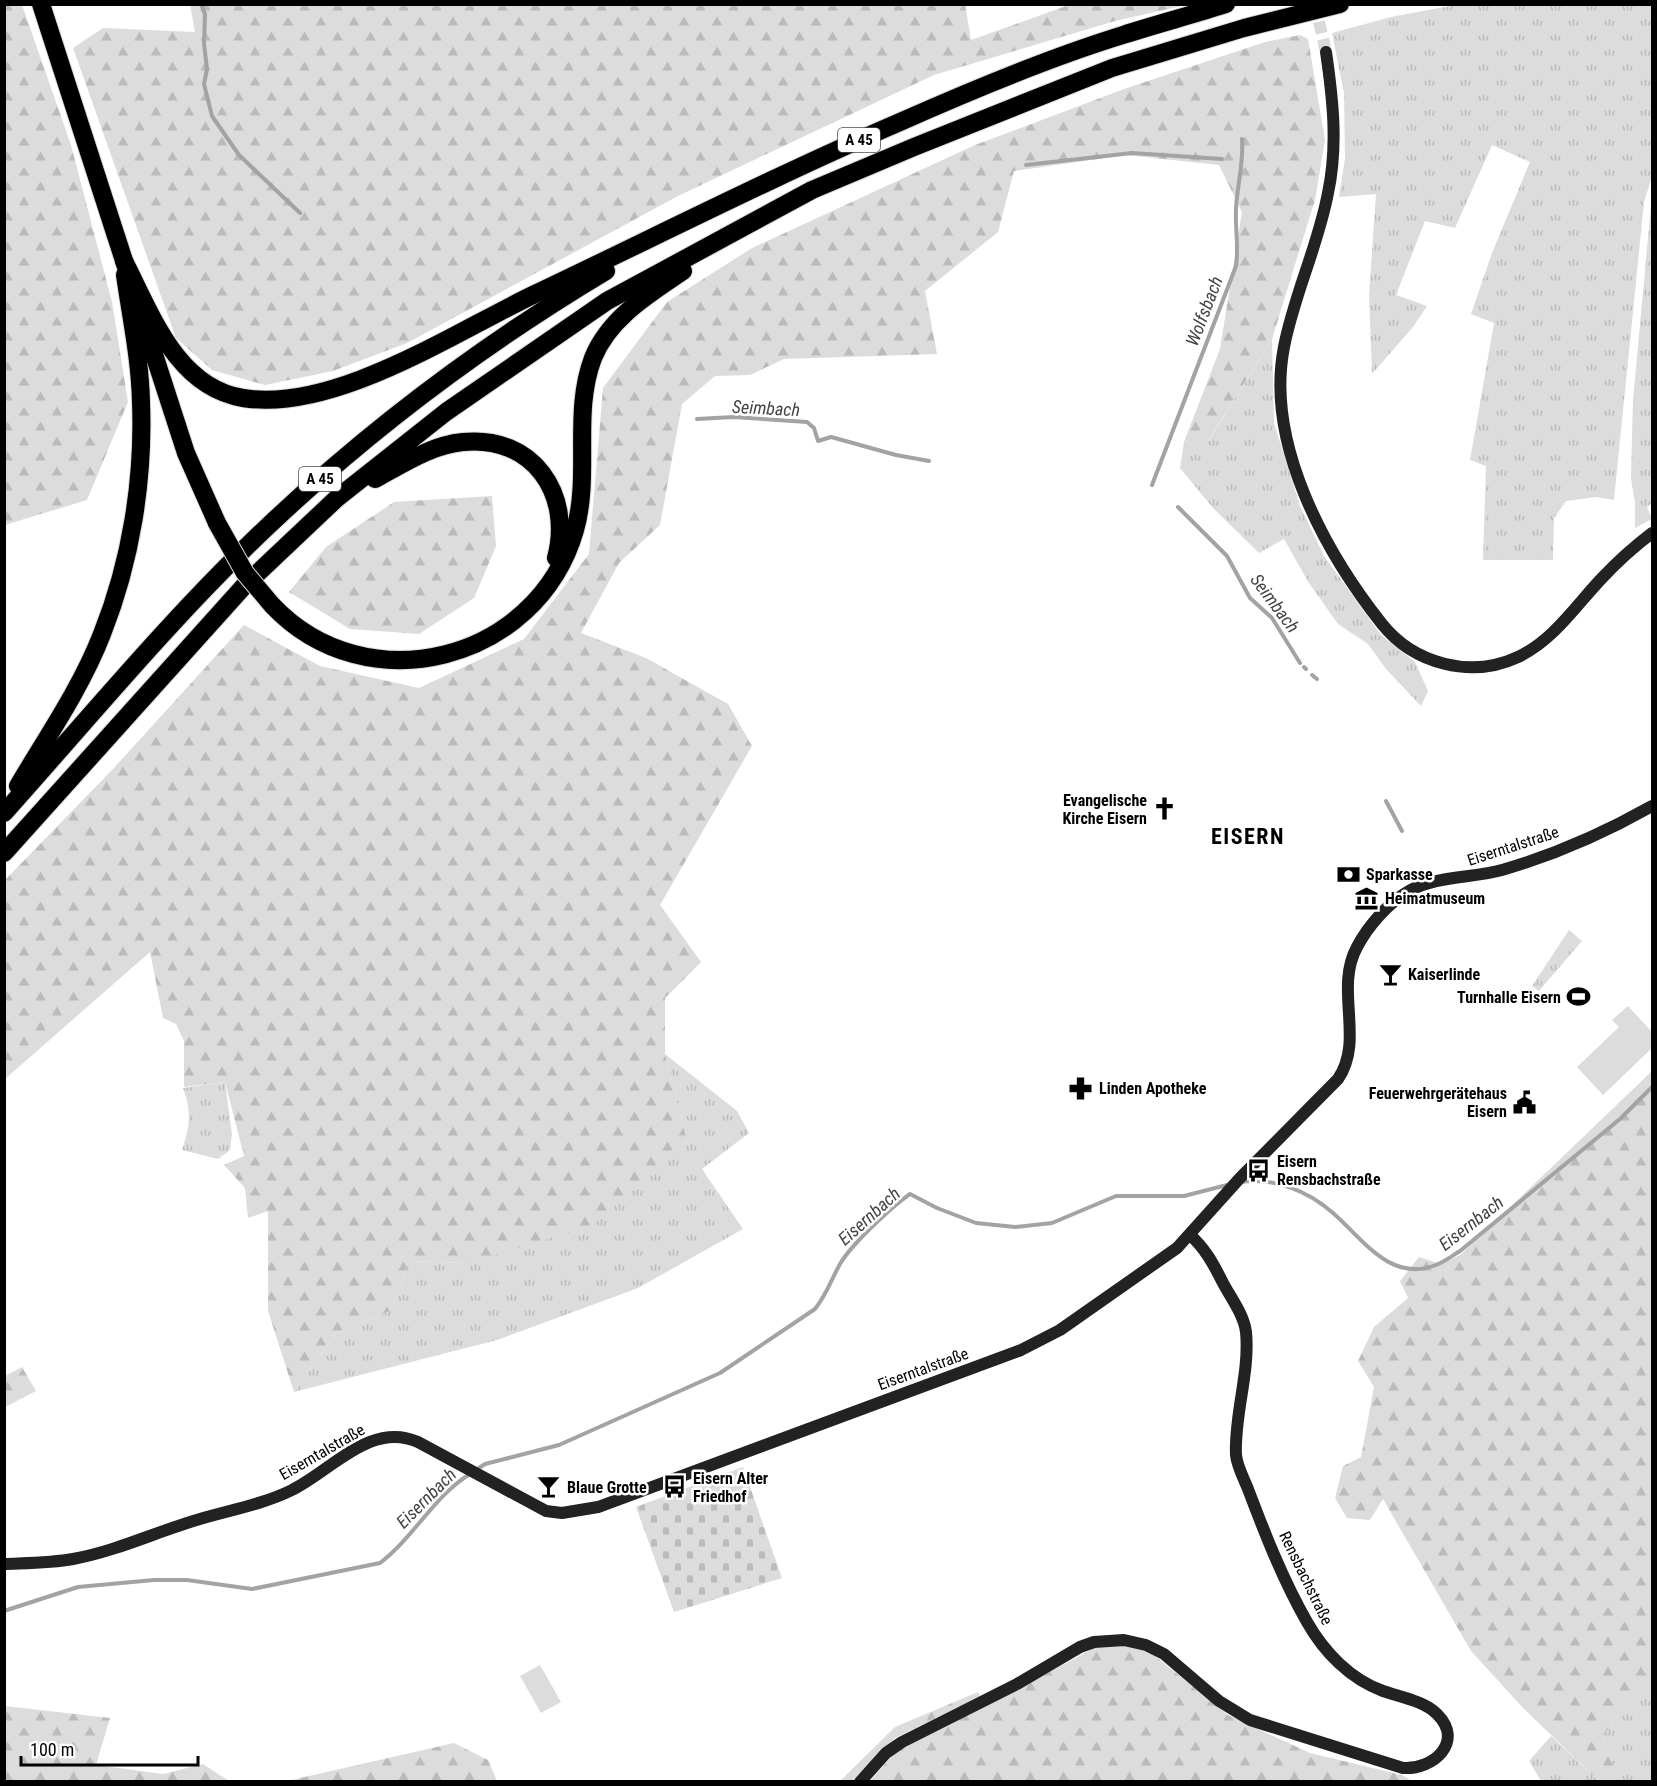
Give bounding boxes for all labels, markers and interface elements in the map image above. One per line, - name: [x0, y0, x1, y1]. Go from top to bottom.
- road number: A 45: [838, 128, 880, 152]
- water label: Wolfsbach: [1181, 273, 1227, 349]
- water label: Seimbach: [732, 396, 800, 420]
- road number: A 45: [299, 467, 341, 491]
- water label: Seimbach: [1246, 570, 1304, 636]
- place label: Evangelische Kirche Eisern: [1062, 791, 1147, 828]
- church icon: Evangelische Kirche Eisern: [1152, 796, 1178, 822]
- street label: Eiserntalstraße: [1465, 822, 1561, 870]
- district label: EISERN: [1211, 824, 1285, 849]
- bank icon: Sparkasse: [1335, 861, 1361, 887]
- place label: Sparkasse: [1366, 865, 1433, 884]
- museum icon: Heimatmuseum: [1354, 885, 1380, 911]
- place label: Heimatmuseum: [1385, 889, 1485, 908]
- bar icon: Kaiserlinde: [1377, 961, 1403, 987]
- place label: Kaiserlinde: [1408, 965, 1481, 984]
- sports icon: Turnhalle Eisern: [1566, 984, 1592, 1010]
- place label: Turnhalle Eisern: [1457, 988, 1561, 1007]
- pharmacy icon: Linden Apotheke: [1068, 1075, 1094, 1101]
- place label: Linden Apotheke: [1099, 1079, 1207, 1098]
- place label: Feuerwehrgerätehaus Eisern: [1369, 1084, 1507, 1121]
- public building icon: Feuerwehrgerätehaus Eisern: [1512, 1089, 1538, 1115]
- place label: Eisern Rensbachstraße: [1277, 1152, 1381, 1189]
- bus stop icon: Eisern Rensbachstraße: [1246, 1157, 1272, 1183]
- water label: Eisernbach: [834, 1183, 904, 1249]
- water label: Eisernbach: [1435, 1191, 1507, 1255]
- street label: Eiserntalstraße: [875, 1344, 971, 1394]
- street label: Eiserntalstraße: [276, 1420, 368, 1484]
- water label: Eisernbach: [392, 1464, 460, 1532]
- place label: Eisern Alter Friedhof: [693, 1469, 768, 1506]
- bar icon: Blaue Grotte: [536, 1474, 562, 1500]
- bus stop icon: Eisern Alter Friedhof: [662, 1474, 688, 1500]
- place label: Blaue Grotte: [567, 1478, 647, 1497]
- street label: Rensbachstraße: [1275, 1528, 1337, 1628]
- scale bar: [21, 1729, 198, 1767]
- text: 100 m: [30, 1739, 74, 1760]

